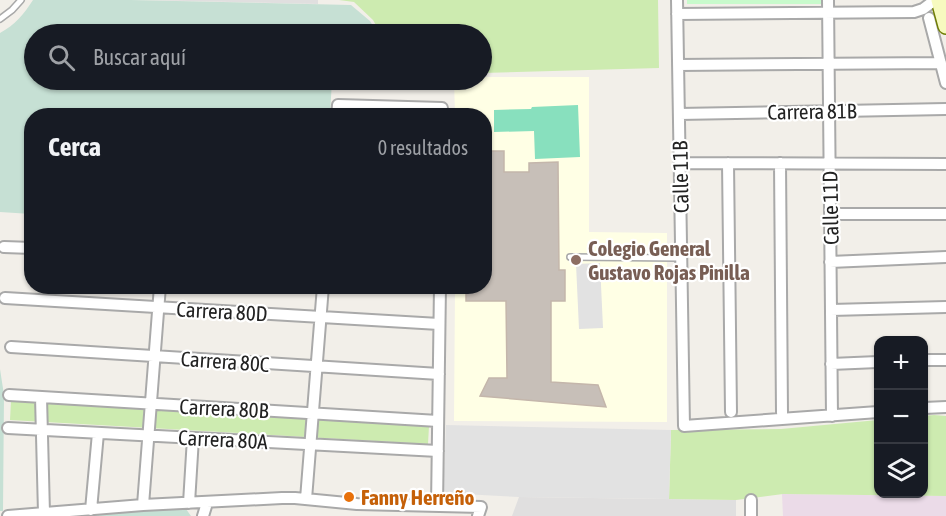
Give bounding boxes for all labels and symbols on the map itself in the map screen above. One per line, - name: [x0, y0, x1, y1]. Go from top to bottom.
- street label: Carrera 81B: [767, 98, 857, 124]
- street label: Calle 11B: [667, 141, 693, 213]
- street label: Calle 11D: [817, 171, 843, 245]
- place label: Colegio General Gustavo Rojas Pinilla: [588, 236, 750, 284]
- marker: Colegio General Gustavo Rojas Pinilla: [569, 253, 583, 267]
- street label: Carrera 80D: [176, 297, 268, 325]
- street label: Carrera 80C: [180, 346, 271, 376]
- street label: Carrera 80B: [179, 394, 269, 422]
- street label: Carrera 80A: [178, 425, 269, 453]
- place label: Fanny Herreño: [361, 485, 475, 509]
- marker: Fanny Herreño: [342, 490, 356, 504]

